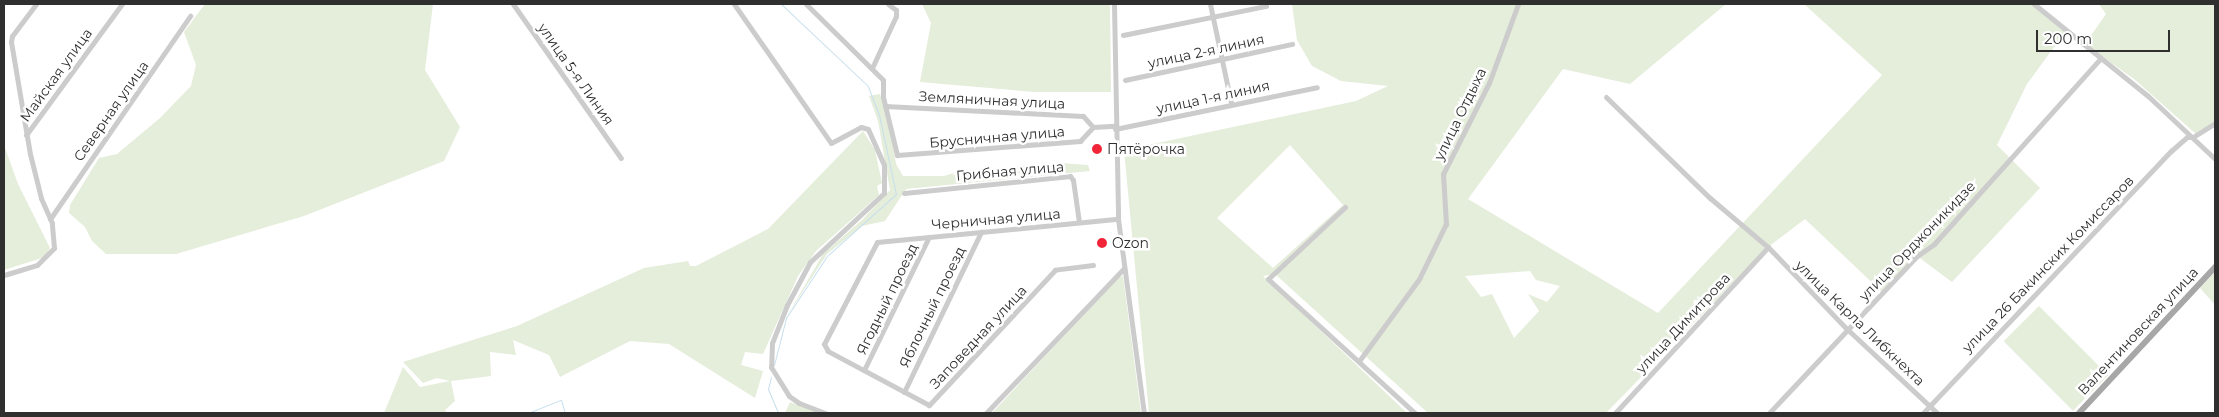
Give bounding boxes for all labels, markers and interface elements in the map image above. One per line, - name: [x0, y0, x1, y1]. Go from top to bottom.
- street label: улица 5-я Линия: [535, 20, 617, 128]
- scale bar: [2039, 20, 2173, 52]
- street label: Майская улица: [17, 25, 95, 125]
- text: 200 m: [2044, 29, 2092, 48]
- street label: улица 2-я линия: [1146, 30, 1266, 72]
- street label: Северная улица: [70, 58, 152, 164]
- street label: улица Отдыха: [1430, 65, 1490, 163]
- street label: улица 1-я линия: [1155, 77, 1271, 117]
- street label: Земляничная улица: [918, 88, 1066, 112]
- street label: Брусничная улица: [929, 123, 1065, 151]
- place label: Пятёрочка: [1107, 141, 1185, 157]
- marker: Пятёрочка: [1091, 143, 1103, 155]
- street label: Грибная улица: [955, 158, 1065, 184]
- street label: улица 26 Бакинских Комиссаров: [1959, 172, 2137, 356]
- street label: улица Орджоникидзе: [1855, 178, 1979, 304]
- street label: Черничная улица: [931, 205, 1061, 233]
- place label: Ozon: [1112, 235, 1149, 251]
- marker: Ozon: [1096, 237, 1108, 249]
- street label: Ягодный проезд: [853, 241, 921, 357]
- street label: Яблочный проезд: [895, 244, 969, 370]
- street label: улица Карла Либкнехта: [1792, 257, 1928, 389]
- street label: Валентиновская улица: [2074, 264, 2202, 398]
- street label: улица Димитрова: [1632, 270, 1734, 376]
- street label: Заповедная улица: [926, 282, 1030, 392]

